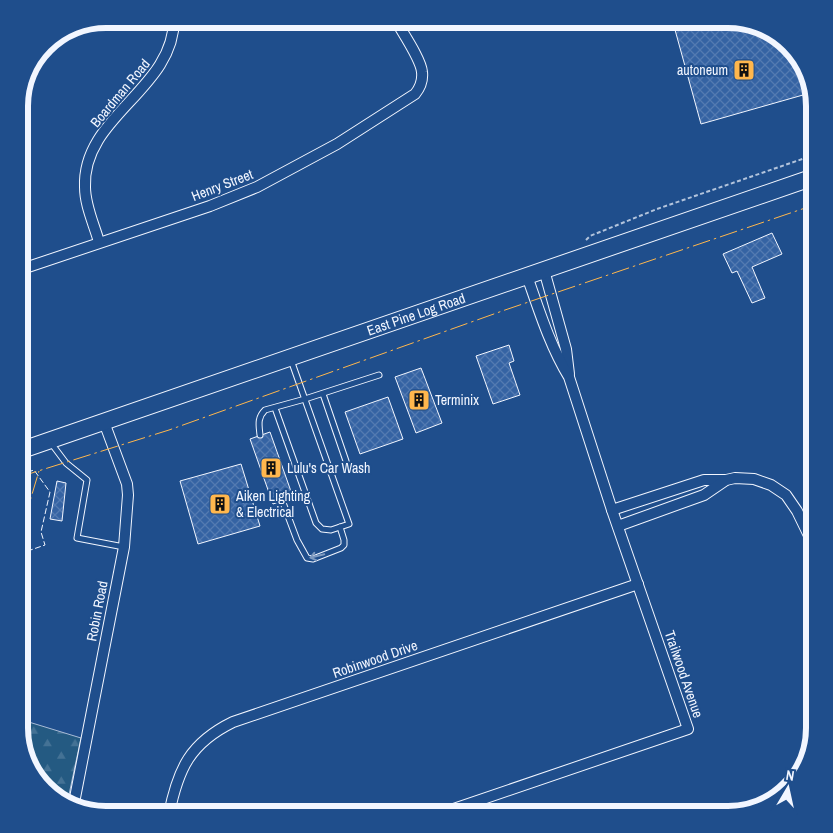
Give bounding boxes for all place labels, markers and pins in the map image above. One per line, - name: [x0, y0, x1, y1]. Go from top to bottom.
- building icon: autoneum: [732, 58, 756, 82]
- place label: autoneum: [677, 61, 728, 79]
- building icon: Terminix: [407, 388, 431, 412]
- place label: Terminix: [435, 391, 479, 409]
- building icon: Lulu's Car Wash: [259, 456, 283, 480]
- place label: Lulu's Car Wash: [287, 459, 370, 477]
- place label: Aiken Lighting & Electrical: [235, 487, 311, 521]
- building icon: Aiken Lighting & Electrical: [208, 492, 232, 516]

